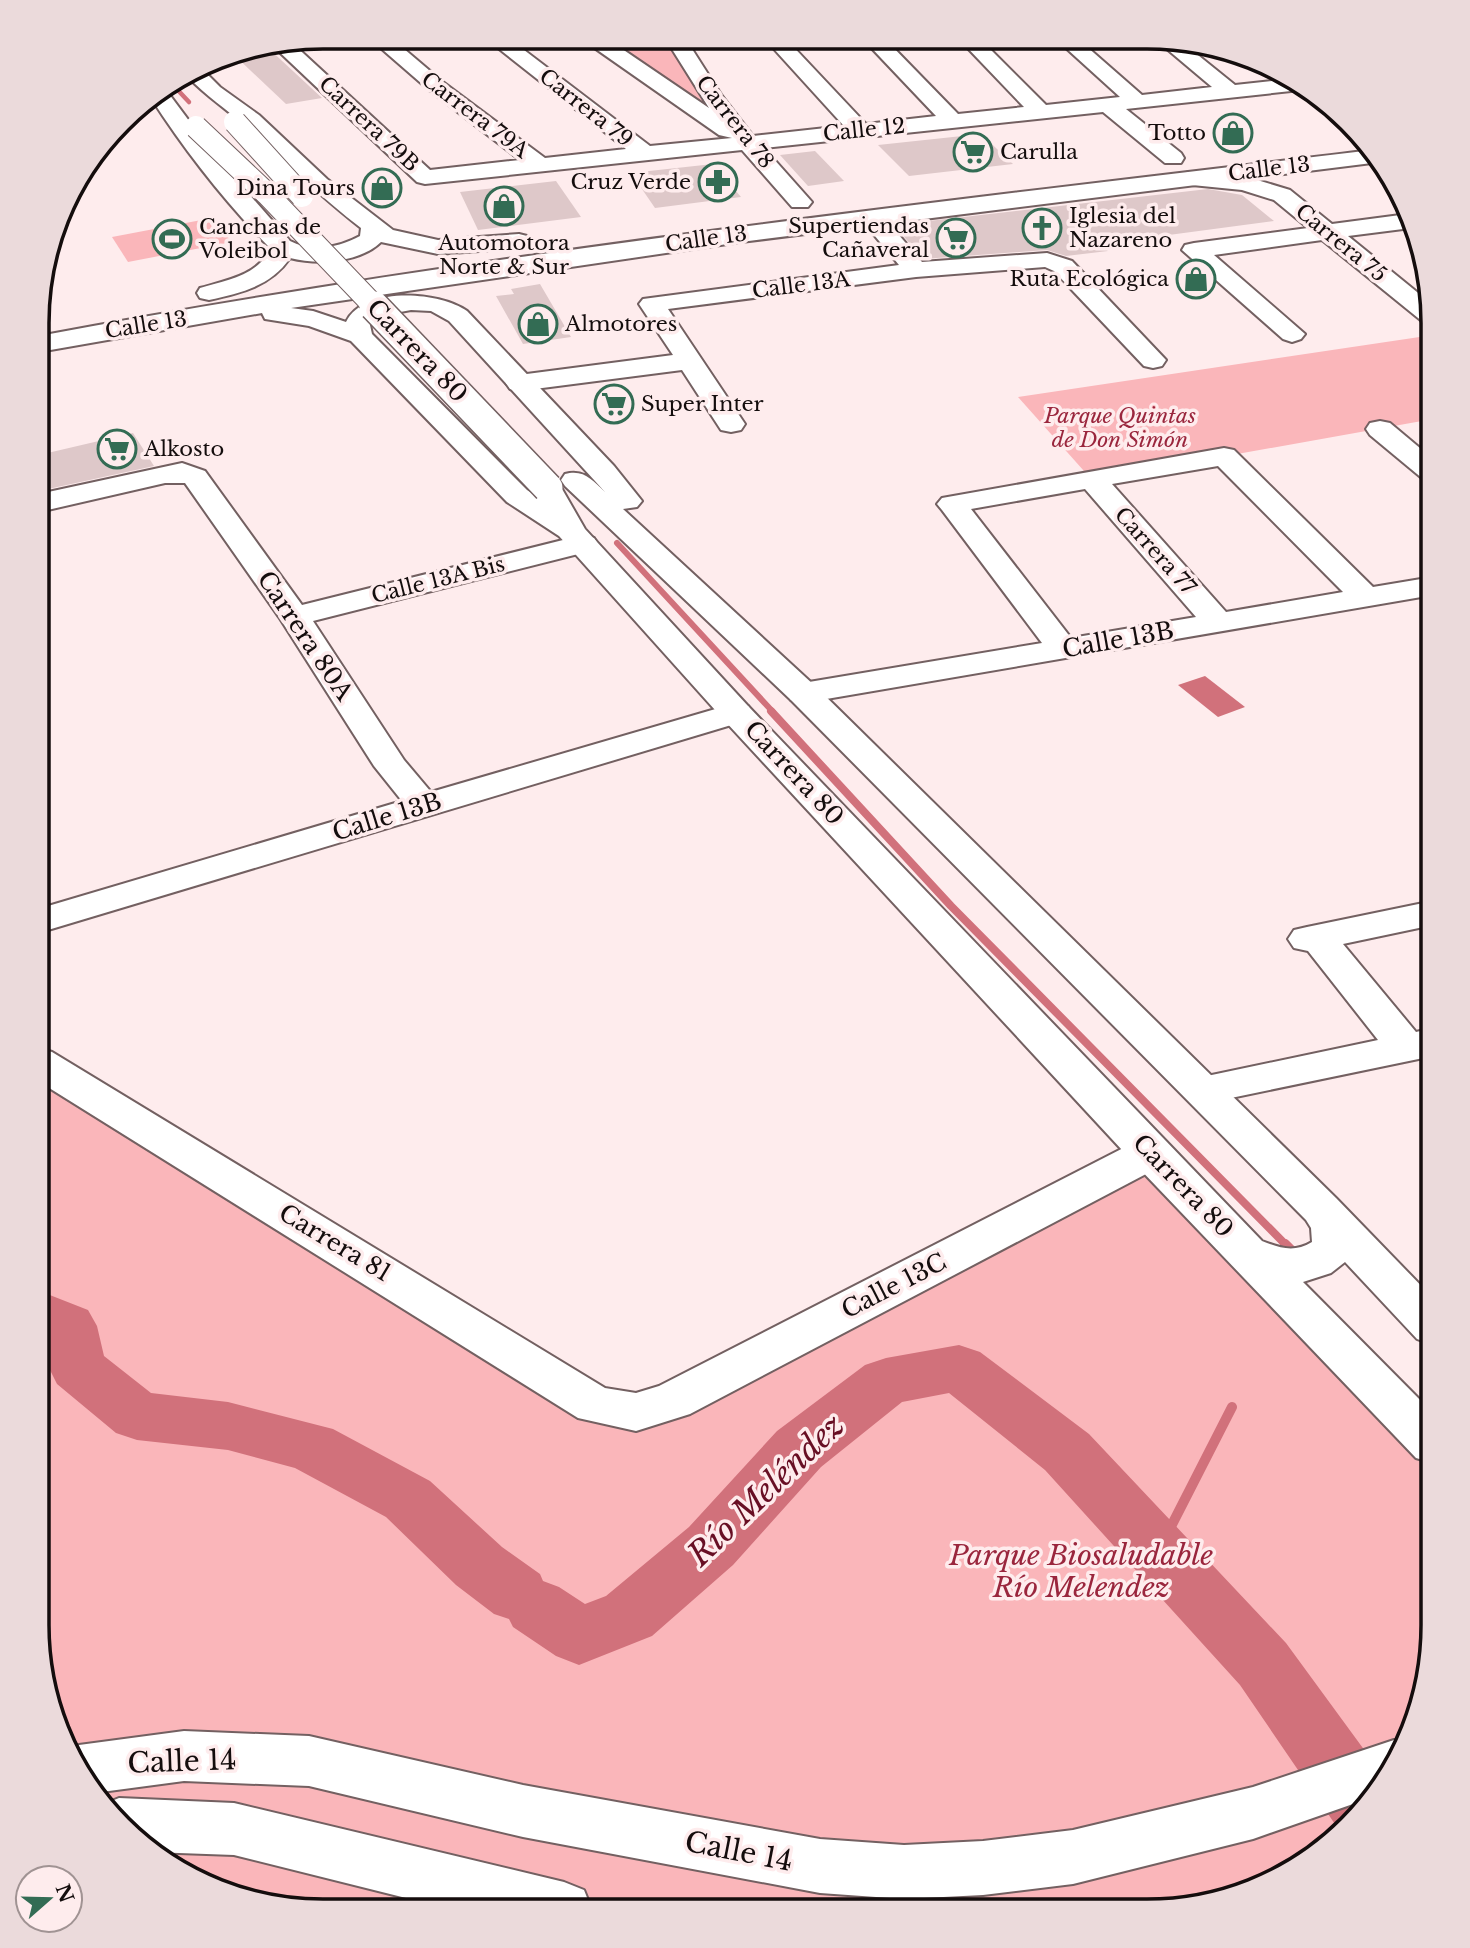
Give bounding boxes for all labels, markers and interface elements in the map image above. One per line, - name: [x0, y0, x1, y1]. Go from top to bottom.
- street label: Carrera 79: [534, 63, 638, 153]
- street label: Carrera 79A: [416, 66, 534, 164]
- street label: Carrera 78: [691, 70, 779, 174]
- street label: Carrera 79B: [313, 71, 425, 177]
- shop icon: Totto: [1212, 112, 1254, 154]
- street label: Calle 12: [822, 113, 906, 147]
- place label: Totto: [1148, 120, 1206, 146]
- supermarket icon: Carulla: [952, 131, 994, 173]
- place label: Carulla: [1000, 139, 1078, 165]
- street label: Calle 13: [1226, 151, 1312, 187]
- pharmacy icon: Cruz Verde: [697, 161, 739, 203]
- shop icon: Dina Tours: [361, 167, 403, 209]
- place label: Cruz Verde: [570, 169, 691, 195]
- place label: Dina Tours: [236, 175, 355, 201]
- shop icon: Automotora Norte & Sur: [483, 185, 525, 227]
- street label: Carrera 75: [1290, 198, 1392, 288]
- place label: Iglesia del Nazareno: [1069, 203, 1176, 253]
- church icon: Iglesia del Nazareno: [1021, 207, 1063, 249]
- place label: Supertiendas Cañaveral: [788, 213, 929, 263]
- place label: Canchas de Voleibol: [198, 214, 321, 264]
- supermarket icon: Supertiendas Cañaveral: [935, 217, 977, 259]
- sports icon: Canchas de Voleibol: [151, 218, 193, 260]
- street label: Calle 13: [663, 220, 749, 258]
- place label: Automotora Norte & Sur: [437, 230, 570, 280]
- shop icon: Ruta Ecológica: [1175, 258, 1217, 300]
- street label: Calle 13A: [750, 266, 852, 304]
- place label: Ruta Ecológica: [1010, 266, 1169, 292]
- street label: Carrera 80: [361, 293, 474, 408]
- shop icon: Almotores: [517, 303, 559, 345]
- street label: Calle 13: [103, 306, 189, 344]
- place label: Almotores: [564, 311, 677, 337]
- supermarket icon: Super Inter: [593, 383, 635, 425]
- place label: Super Inter: [641, 391, 764, 417]
- park label: Parque Quintas de Don Simón: [1043, 403, 1196, 453]
- supermarket icon: Alkosto: [96, 428, 138, 470]
- place label: Alkosto: [143, 436, 224, 462]
- street label: Carrera 77: [1109, 502, 1201, 600]
- street label: Calle 13A Bis: [369, 551, 507, 609]
- street label: Carrera 80A: [251, 565, 360, 706]
- street label: Calle 13B: [1060, 615, 1176, 664]
- street label: Carrera 80: [739, 715, 850, 831]
- street label: Calle 13B: [329, 786, 445, 847]
- street label: Carrera 80: [1127, 1128, 1240, 1243]
- street label: Carrera 81: [274, 1198, 397, 1287]
- street label: Calle 13C: [837, 1247, 951, 1324]
- water label: Río Meléndez: [679, 1406, 852, 1575]
- park label: Parque Biosaludable Río Melendez: [948, 1538, 1213, 1605]
- street label: Calle 14: [127, 1742, 237, 1781]
- street label: Calle 14: [682, 1824, 796, 1879]
- north arrow: [14, 1864, 84, 1934]
- text: N: [51, 1881, 78, 1906]

